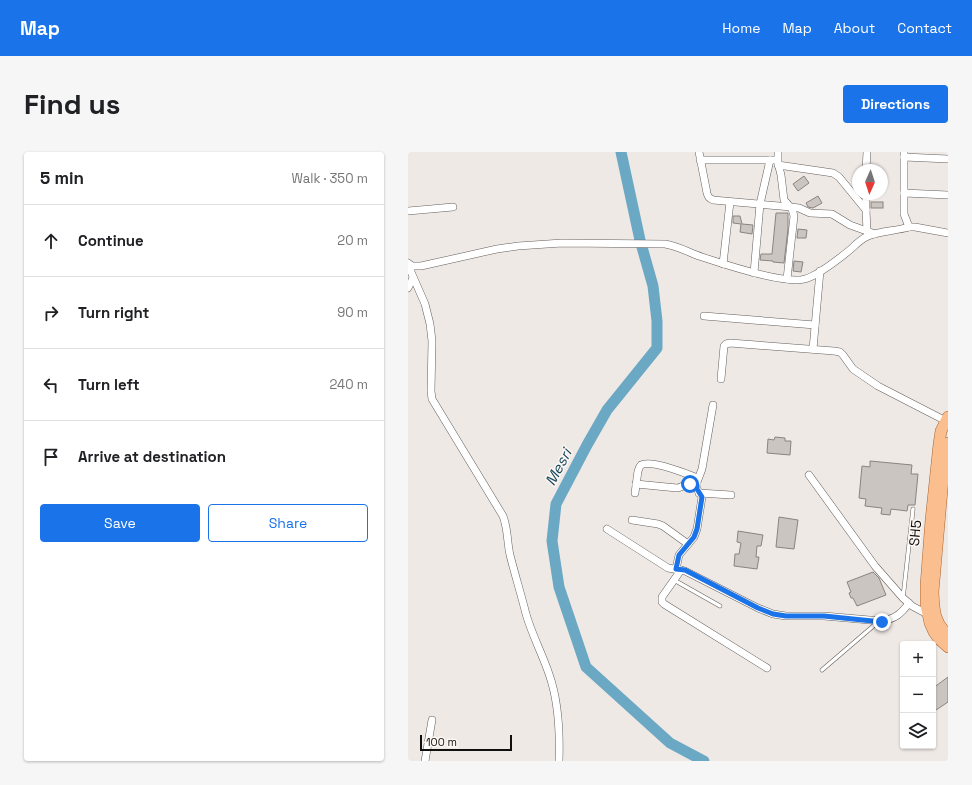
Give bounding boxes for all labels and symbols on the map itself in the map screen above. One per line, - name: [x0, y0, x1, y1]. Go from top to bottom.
- north arrow: [852, 164, 888, 200]
- water label: Mesri: [540, 443, 577, 489]
- route start: [681, 475, 699, 493]
- street label: SH5: [905, 519, 925, 547]
- route end: [873, 613, 891, 631]
- scale bar: [420, 733, 512, 752]

